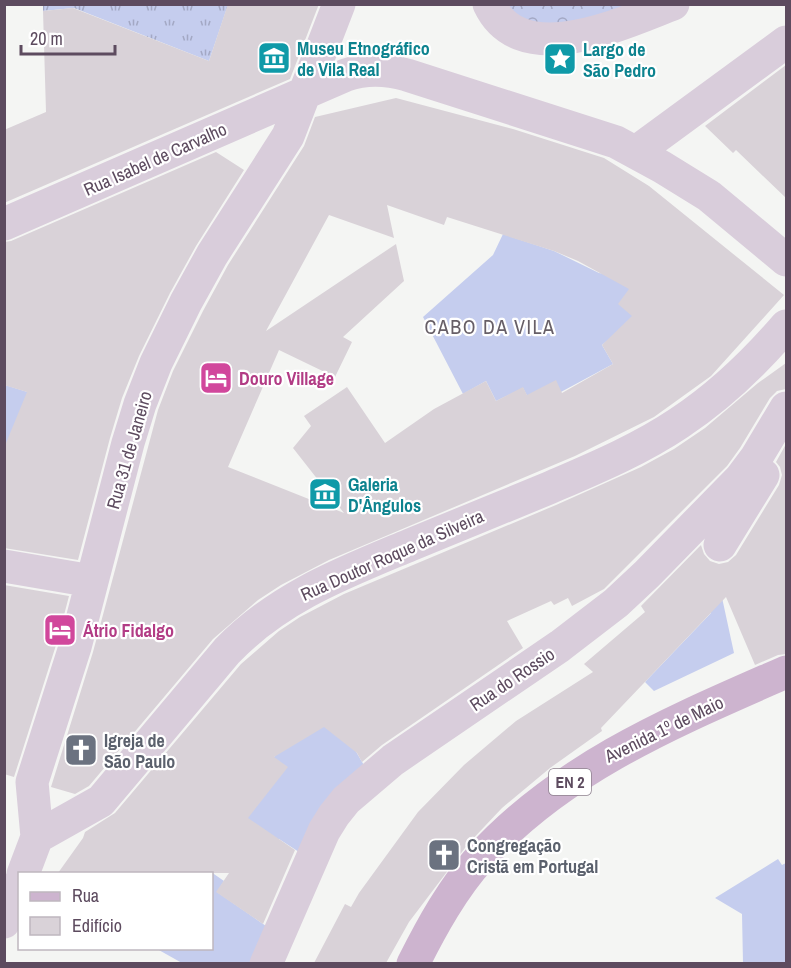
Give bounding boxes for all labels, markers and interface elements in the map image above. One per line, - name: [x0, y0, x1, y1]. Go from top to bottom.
- scale bar: [21, 18, 116, 56]
- text: 20 m: [30, 26, 63, 51]
- place label: Museu Etnográfico de Vila Real: [297, 36, 430, 82]
- place label: Largo de São Pedro: [583, 37, 656, 83]
- museum icon: Museu Etnográfico de Vila Real: [256, 40, 292, 76]
- place icon: Largo de São Pedro: [542, 41, 578, 77]
- street label: Rua Isabel de Carvalho: [79, 116, 231, 202]
- district label: CABO DA VILA: [424, 313, 556, 340]
- hotel icon: Douro Village: [198, 360, 234, 396]
- place label: Douro Village: [239, 366, 334, 391]
- street label: Rua 31 de Janeiro: [100, 388, 158, 512]
- place label: Galeria D'Ângulos: [348, 472, 421, 518]
- museum icon: Galeria D'Ângulos: [307, 476, 343, 512]
- street label: Rua Doutor Roque da Silveira: [297, 503, 487, 607]
- hotel icon: Átrio Fidalgo: [42, 612, 78, 648]
- place label: Átrio Fidalgo: [83, 618, 174, 643]
- street label: Rua do Rossio: [465, 641, 559, 717]
- street label: Avenida 1º de Maio: [600, 689, 727, 769]
- place label: Igreja de São Paulo: [104, 728, 175, 774]
- church icon: Igreja de São Paulo: [63, 732, 99, 768]
- road number: EN 2: [549, 769, 591, 795]
- place label: Congregação Cristã em Portugal: [467, 833, 598, 879]
- church icon: Congregação Cristã em Portugal: [426, 837, 462, 873]
- legend: [18, 872, 213, 950]
- text: Rua: [72, 883, 99, 908]
- text: Edifício: [72, 913, 122, 938]

